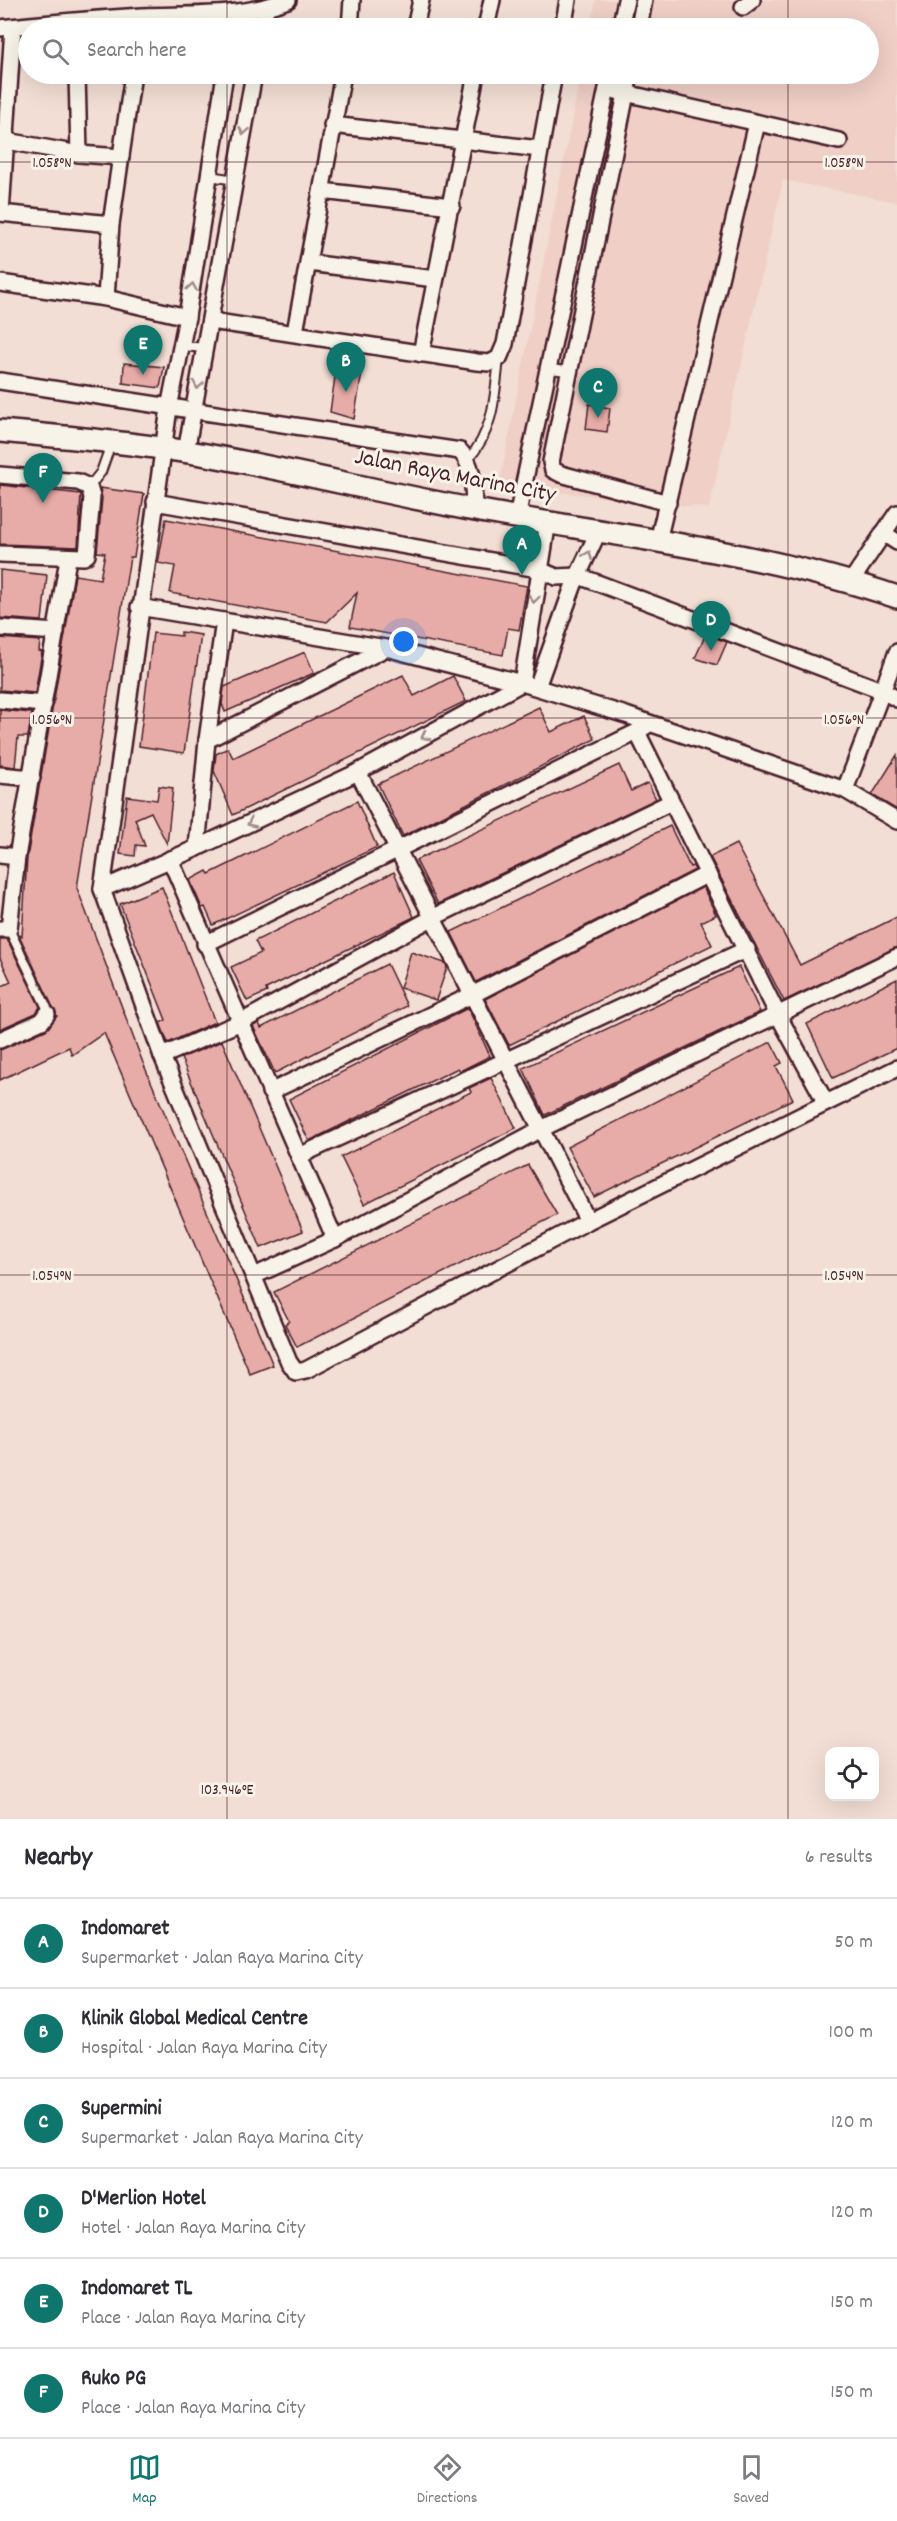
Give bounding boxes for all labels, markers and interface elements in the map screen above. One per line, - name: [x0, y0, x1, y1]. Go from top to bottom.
- search box: [18, 18, 879, 84]
- icon: search: [39, 35, 72, 68]
- text: Search here: [87, 36, 186, 67]
- one-way arrow: [239, 126, 251, 136]
- text: 1.058°N: [32, 153, 72, 175]
- text: 1.058°N: [824, 153, 864, 175]
- one-way arrow: [185, 283, 197, 292]
- pin: E: [124, 326, 162, 375]
- pin: B: [326, 342, 366, 392]
- pin: C: [578, 368, 618, 418]
- one-way arrow: [192, 380, 205, 390]
- street label: Jalan Raya Marina City: [352, 441, 560, 513]
- pin: F: [24, 454, 63, 503]
- pin: A: [502, 526, 542, 575]
- one-way arrow: [581, 550, 593, 561]
- one-way arrow: [529, 594, 541, 604]
- pin: D: [692, 602, 730, 651]
- your location: [389, 627, 418, 656]
- text: 1.056°N: [32, 710, 72, 732]
- text: 1.056°N: [824, 710, 864, 732]
- one-way arrow: [421, 729, 431, 740]
- one-way arrow: [246, 815, 257, 827]
- text: 1.054°N: [32, 1266, 72, 1288]
- text: 1.054°N: [824, 1266, 864, 1288]
- map controls: [825, 1747, 879, 1801]
- button: locate: [825, 1747, 879, 1801]
- text: 103.946°E: [201, 1780, 254, 1802]
- text: Nearby: [24, 1840, 92, 1877]
- text: 6 results: [805, 1844, 873, 1872]
- text: Indomaret: [81, 1914, 169, 1945]
- text: A: [38, 1929, 49, 1957]
- text: 50 m: [835, 1929, 873, 1957]
- text: Supermarket · Jalan Raya Marina City: [81, 1945, 363, 1973]
- text: Klinik Global Medical Centre: [81, 2004, 308, 2035]
- text: B: [39, 2019, 48, 2047]
- text: 100 m: [829, 2019, 873, 2047]
- text: Hospital · Jalan Raya Marina City: [81, 2035, 327, 2063]
- text: Supermini: [81, 2094, 162, 2125]
- text: C: [39, 2109, 48, 2137]
- text: 120 m: [831, 2109, 873, 2137]
- text: Supermarket · Jalan Raya Marina City: [81, 2125, 363, 2153]
- text: D'Merlion Hotel: [81, 2184, 206, 2215]
- text: D: [38, 2199, 49, 2227]
- text: 120 m: [831, 2199, 873, 2227]
- text: Hotel · Jalan Raya Marina City: [81, 2215, 305, 2243]
- text: Indomaret TL: [81, 2274, 192, 2305]
- text: E: [39, 2289, 48, 2317]
- text: 150 m: [830, 2289, 873, 2317]
- text: Place · Jalan Raya Marina City: [81, 2305, 305, 2333]
- text: Ruko PG: [81, 2364, 146, 2395]
- text: F: [39, 2379, 48, 2407]
- text: 150 m: [830, 2379, 873, 2407]
- text: Place · Jalan Raya Marina City: [81, 2395, 305, 2423]
- tab: Map: [128, 2451, 161, 2510]
- tab: Directions: [417, 2451, 477, 2510]
- tab: Saved: [733, 2451, 769, 2510]

